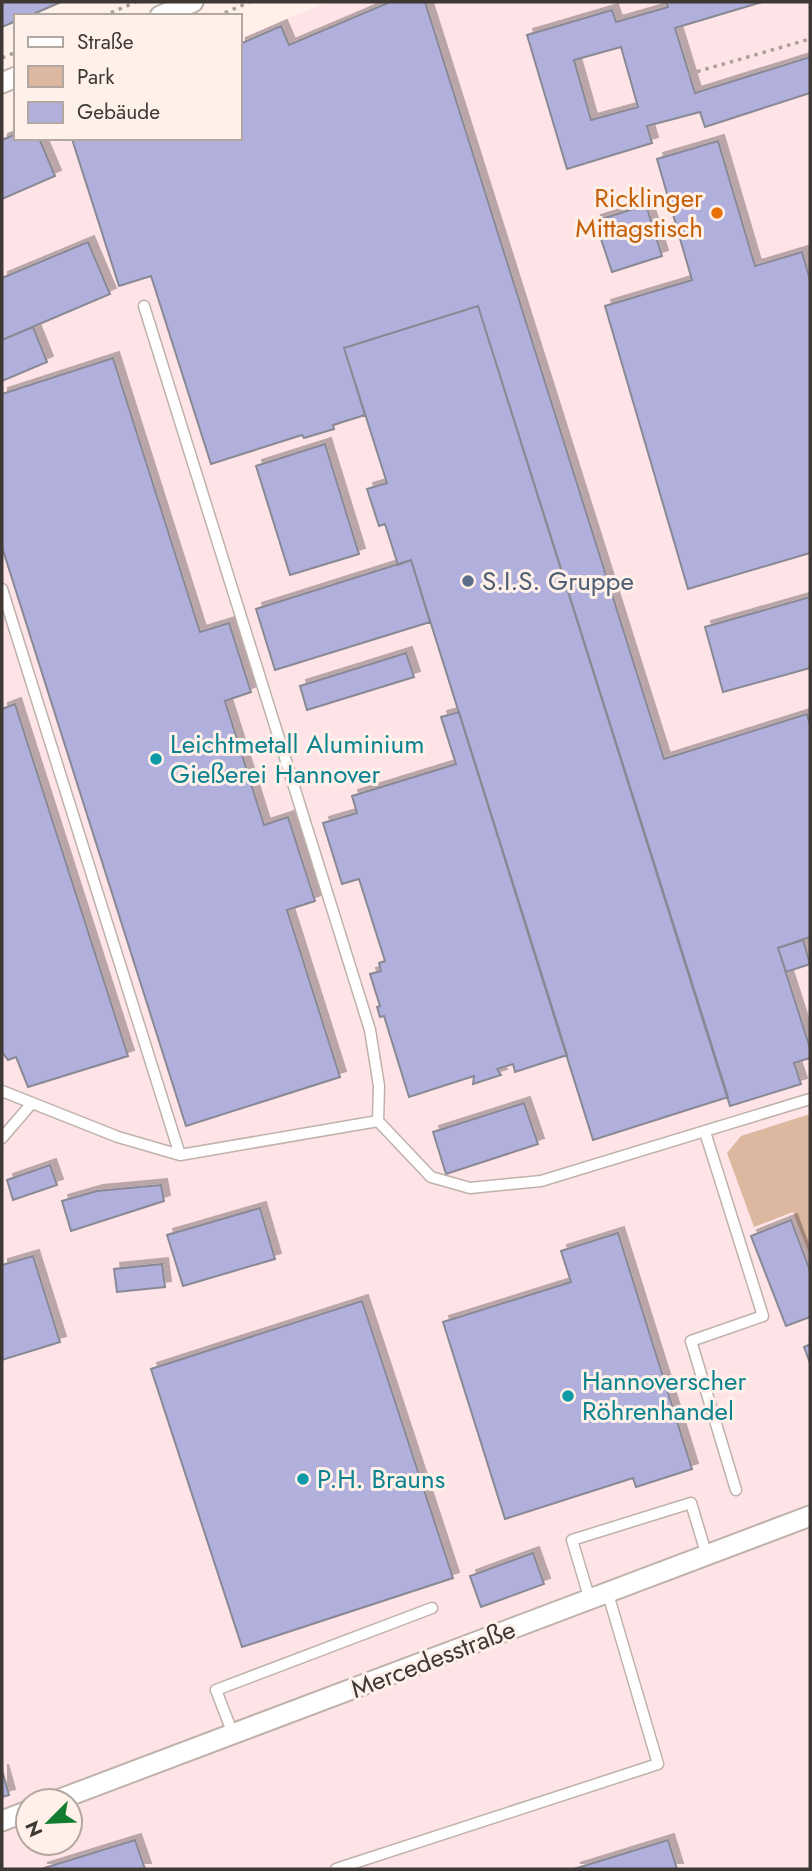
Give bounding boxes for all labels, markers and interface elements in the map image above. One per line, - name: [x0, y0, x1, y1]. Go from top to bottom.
- legend: [14, 14, 242, 140]
- text: Straße: [77, 27, 134, 57]
- text: Park: [77, 62, 115, 92]
- text: Gebäude: [77, 97, 160, 127]
- place label: Ricklinger Mittagstisch: [575, 179, 703, 247]
- marker: Ricklinger Mittagstisch: [709, 205, 725, 221]
- place label: S.I.S. Gruppe: [482, 562, 634, 600]
- marker: S.I.S. Gruppe: [460, 573, 476, 589]
- place label: Leichtmetall Aluminium Gießerei Hannover: [170, 725, 425, 793]
- marker: Leichtmetall Aluminium Gießerei Hannover: [148, 751, 164, 767]
- place label: Hannoverscher Röhrenhandel: [582, 1362, 747, 1430]
- marker: Hannoverscher Röhrenhandel: [560, 1388, 576, 1404]
- place label: P.H. Brauns: [317, 1460, 445, 1498]
- marker: P.H. Brauns: [295, 1471, 311, 1487]
- street label: Mercedesstraße: [345, 1610, 521, 1708]
- north arrow: [14, 1787, 84, 1857]
- text: N: [19, 1816, 49, 1841]

